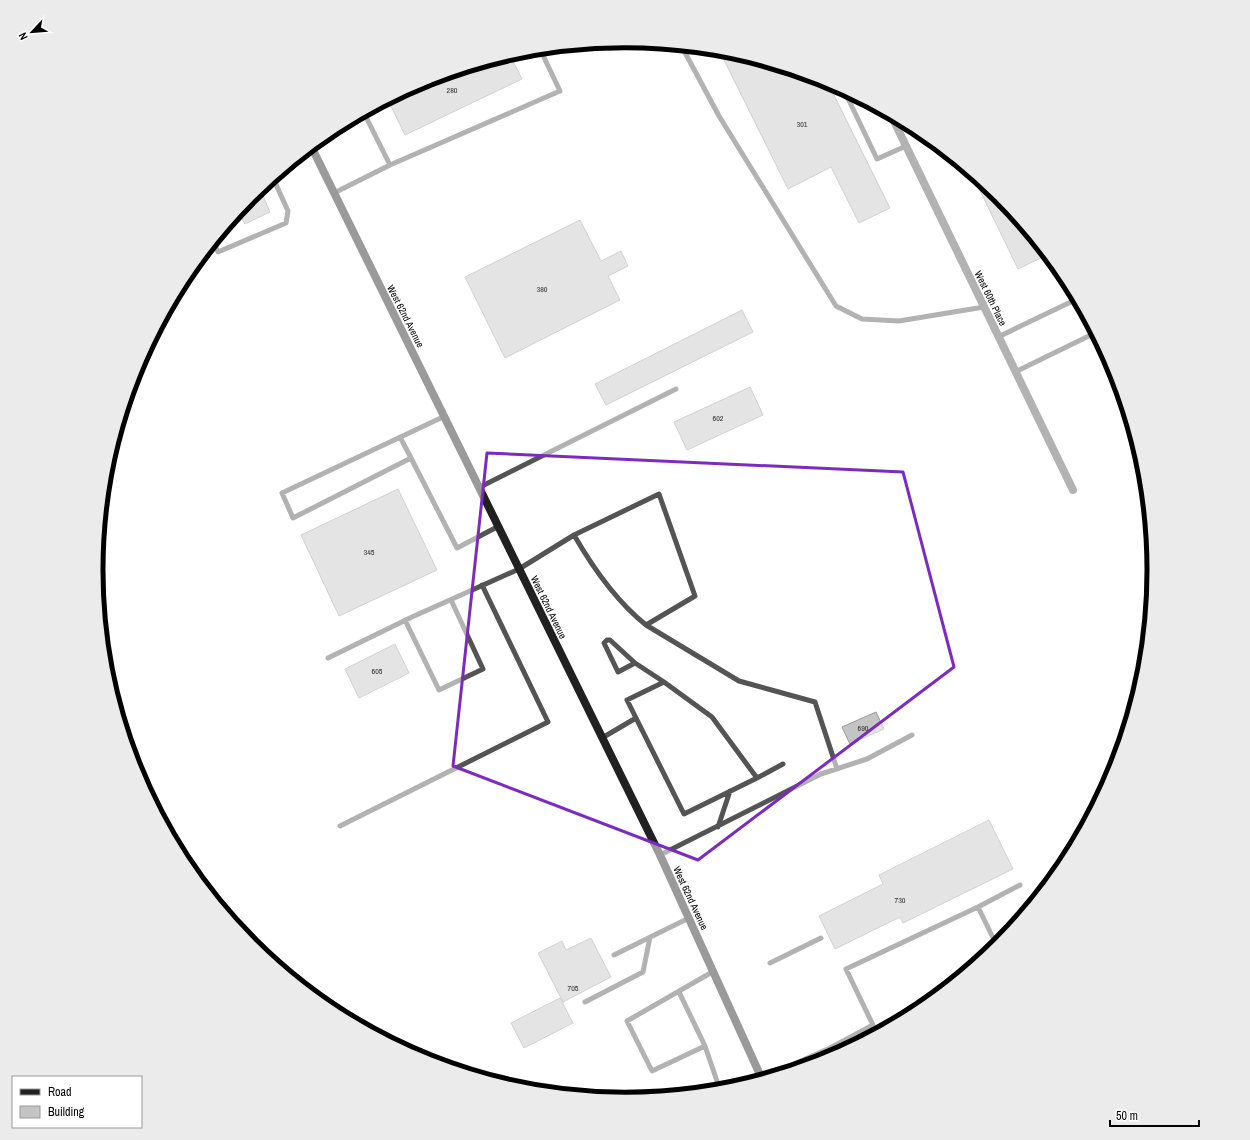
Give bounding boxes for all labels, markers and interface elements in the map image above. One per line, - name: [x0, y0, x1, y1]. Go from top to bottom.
- north arrow: [12, 12, 52, 52]
- text: N: [15, 30, 31, 42]
- house number: 280: [447, 85, 458, 95]
- house number: 301: [797, 119, 808, 129]
- street label: West 60th Place: [972, 269, 1010, 328]
- street label: West 62nd Avenue: [384, 283, 427, 350]
- house number: 380: [537, 284, 548, 294]
- house number: 602: [713, 413, 724, 423]
- house number: 345: [364, 547, 375, 557]
- street label: West 62nd Avenue: [528, 574, 570, 641]
- house number: 605: [372, 666, 383, 676]
- house number: 690: [858, 723, 869, 733]
- street label: West 62nd Avenue: [670, 864, 711, 932]
- house number: 730: [895, 895, 906, 905]
- house number: 705: [568, 983, 579, 993]
- legend: [12, 1076, 142, 1128]
- text: Road: [48, 1084, 72, 1100]
- scale bar: [1110, 1102, 1199, 1128]
- text: Building: [48, 1104, 85, 1120]
- text: 50 m: [1116, 1108, 1138, 1124]

